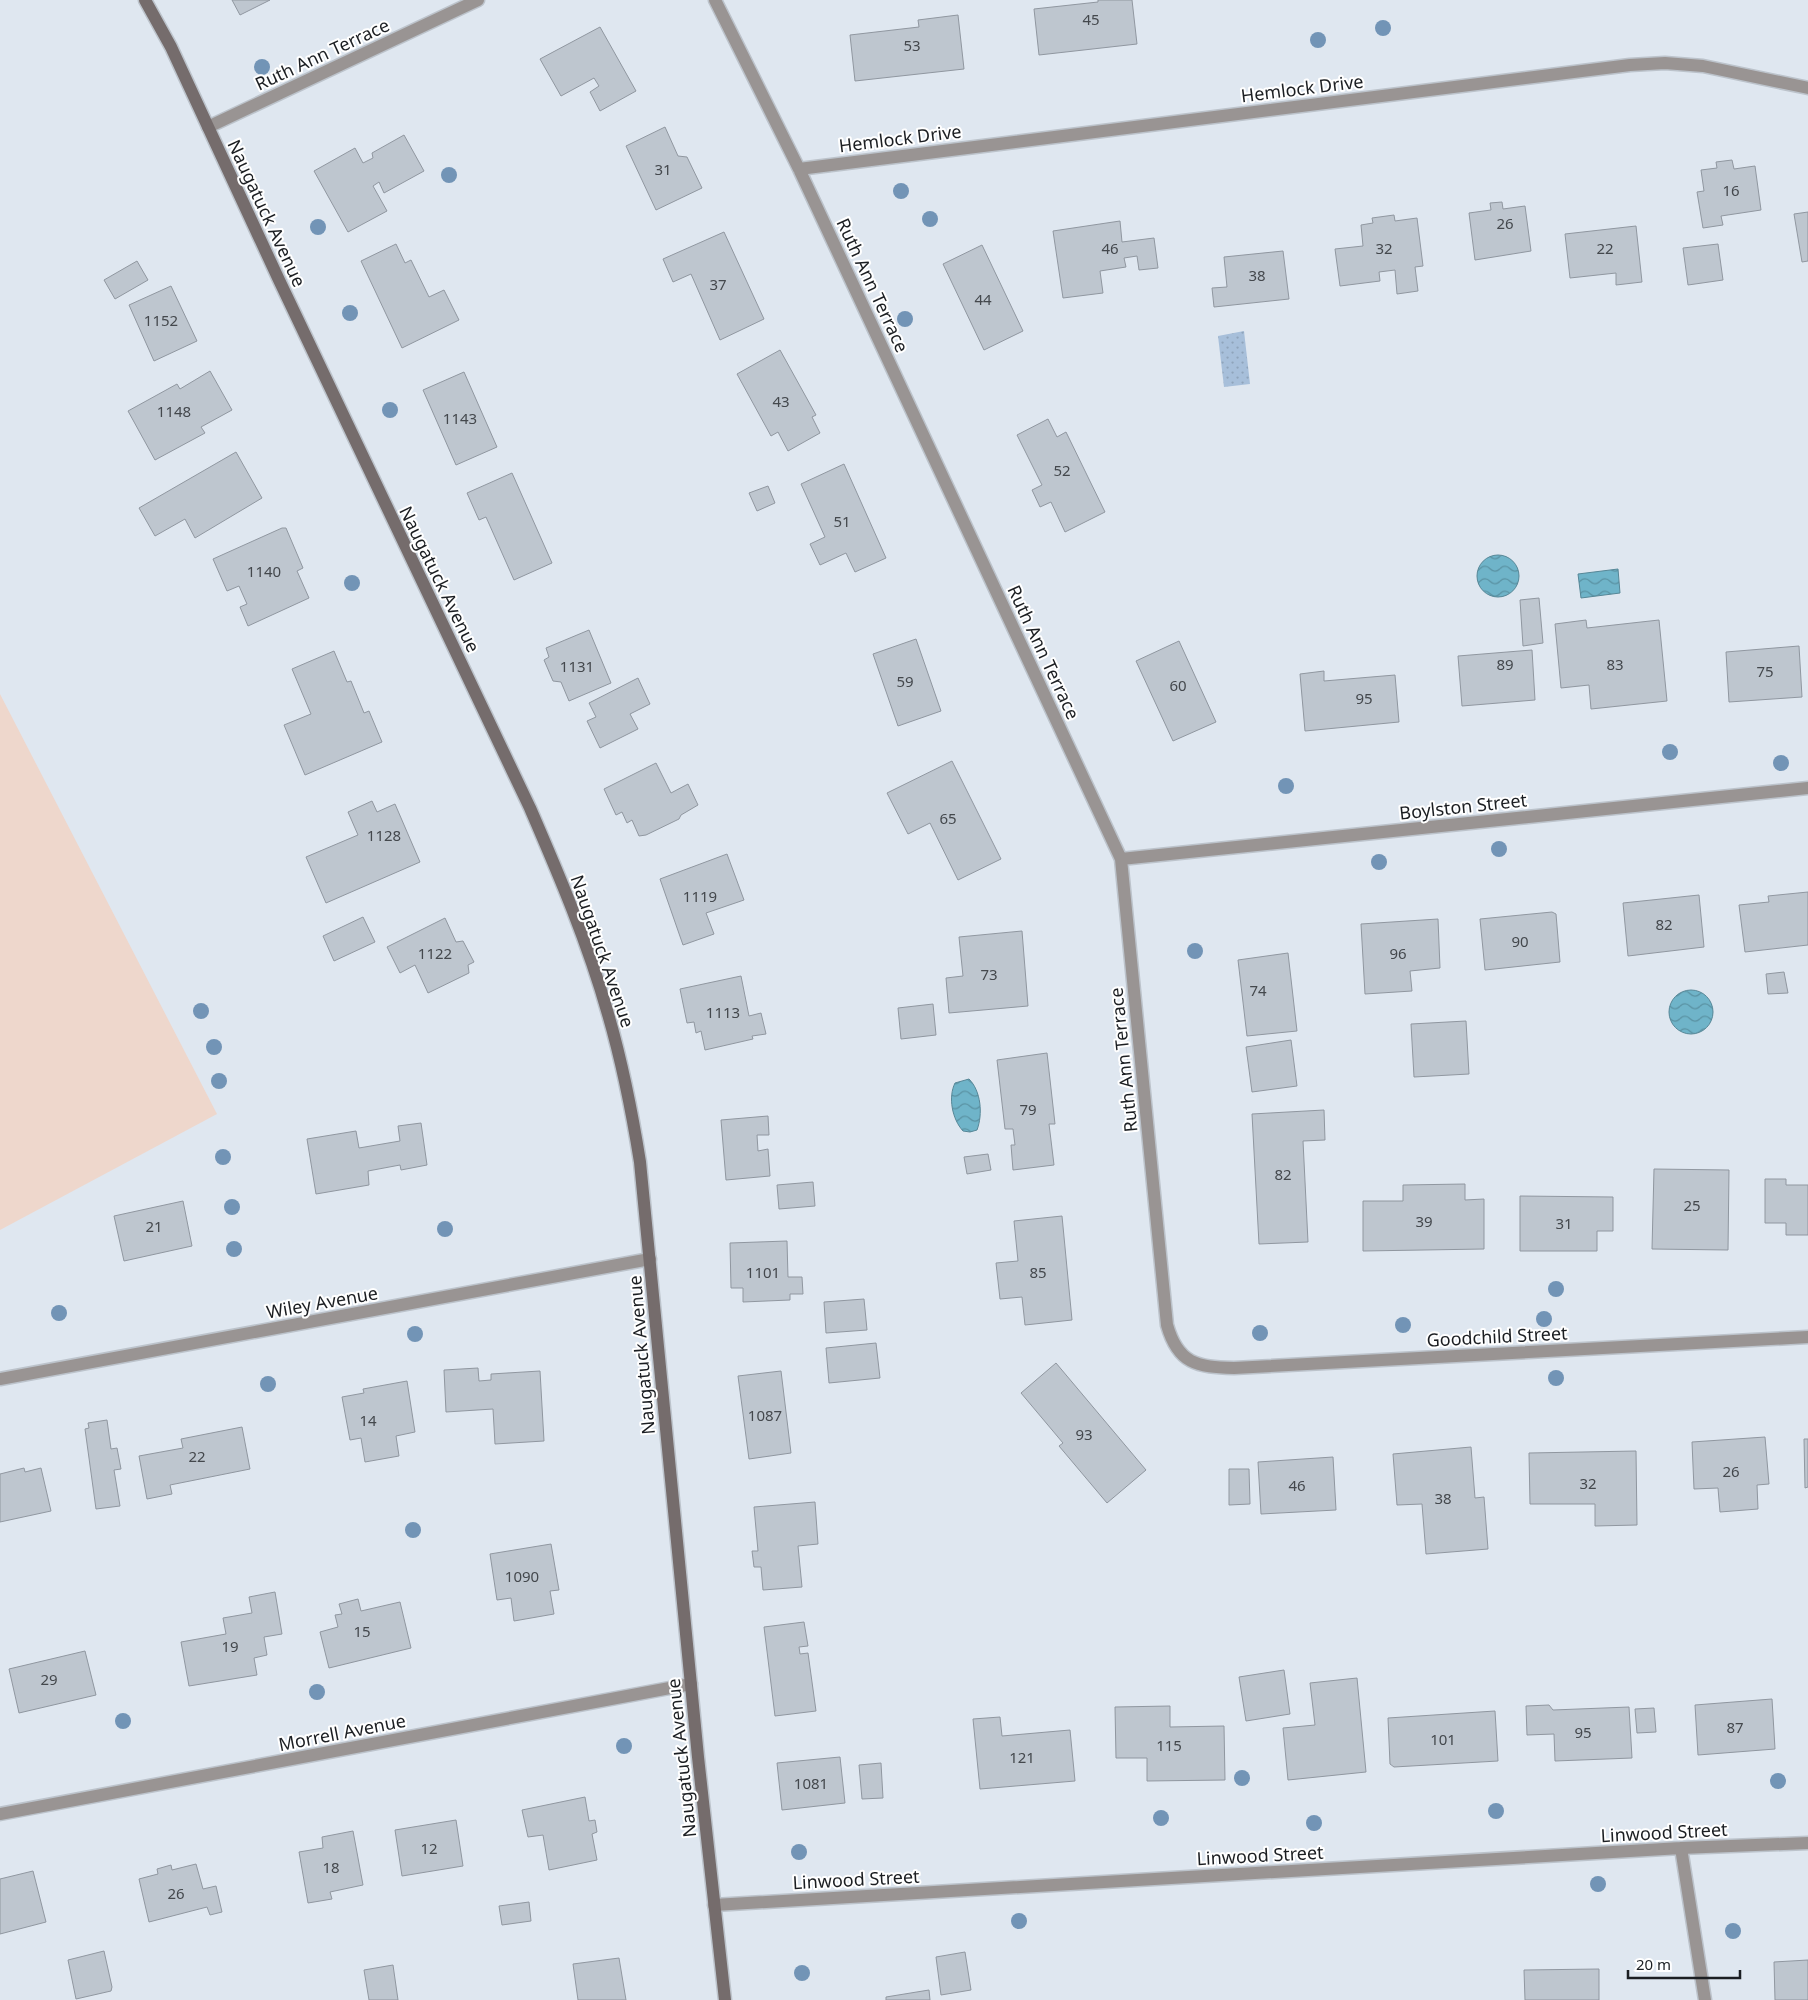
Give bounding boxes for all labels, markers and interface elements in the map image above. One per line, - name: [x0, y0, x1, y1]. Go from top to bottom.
- house number: 45: [1082, 9, 1100, 29]
- street label: Ruth Ann Terrace: [251, 12, 393, 96]
- house number: 53: [903, 35, 921, 55]
- street label: Hemlock Drive: [1239, 69, 1365, 107]
- street label: Hemlock Drive: [837, 119, 963, 157]
- street label: Naugatuck Avenue: [222, 136, 312, 290]
- house number: 31: [654, 159, 672, 179]
- house number: 16: [1722, 180, 1740, 200]
- house number: 26: [1496, 213, 1514, 233]
- street label: Ruth Ann Terrace: [831, 214, 915, 356]
- house number: 46: [1101, 238, 1119, 258]
- house number: 32: [1375, 238, 1393, 258]
- house number: 22: [1596, 238, 1614, 258]
- house number: 38: [1248, 265, 1266, 285]
- house number: 37: [709, 274, 727, 294]
- house number: 44: [974, 289, 992, 309]
- house number: 1152: [144, 310, 178, 330]
- house number: 43: [772, 391, 790, 411]
- house number: 1148: [157, 401, 191, 421]
- house number: 1143: [443, 408, 477, 428]
- house number: 52: [1053, 460, 1071, 480]
- street label: Naugatuck Avenue: [394, 502, 486, 656]
- house number: 51: [833, 511, 851, 531]
- house number: 1140: [247, 561, 281, 581]
- street label: Ruth Ann Terrace: [1002, 581, 1086, 723]
- house number: 89: [1496, 654, 1514, 674]
- house number: 83: [1606, 654, 1624, 674]
- house number: 1131: [560, 656, 594, 676]
- house number: 75: [1756, 661, 1774, 681]
- house number: 59: [896, 671, 914, 691]
- house number: 60: [1169, 675, 1187, 695]
- house number: 95: [1355, 688, 1373, 708]
- street label: Boylston Street: [1398, 787, 1528, 825]
- house number: 65: [939, 808, 957, 828]
- house number: 1128: [367, 825, 401, 845]
- street label: Naugatuck Avenue: [566, 872, 640, 1030]
- house number: 1119: [683, 886, 717, 906]
- house number: 82: [1655, 914, 1673, 934]
- house number: 90: [1511, 931, 1529, 951]
- house number: 1122: [418, 943, 452, 963]
- house number: 96: [1389, 943, 1407, 963]
- house number: 73: [980, 964, 998, 984]
- house number: 74: [1249, 980, 1267, 1000]
- street label: Ruth Ann Terrace: [1103, 986, 1143, 1134]
- house number: 1113: [706, 1002, 740, 1022]
- house number: 79: [1019, 1099, 1037, 1119]
- house number: 82: [1274, 1164, 1292, 1184]
- house number: 25: [1683, 1195, 1701, 1215]
- house number: 39: [1415, 1211, 1433, 1231]
- house number: 31: [1555, 1213, 1573, 1233]
- house number: 21: [145, 1216, 163, 1236]
- house number: 1101: [746, 1262, 780, 1282]
- house number: 85: [1029, 1262, 1047, 1282]
- street label: Naugatuck Avenue: [622, 1274, 660, 1436]
- street label: Wiley Avenue: [264, 1280, 380, 1324]
- street label: Goodchild Street: [1426, 1320, 1569, 1352]
- house number: 1087: [748, 1405, 782, 1425]
- house number: 14: [359, 1410, 377, 1430]
- house number: 93: [1075, 1424, 1093, 1444]
- house number: 22: [188, 1446, 206, 1466]
- house number: 26: [1722, 1461, 1740, 1481]
- house number: 32: [1579, 1473, 1597, 1493]
- house number: 46: [1288, 1475, 1306, 1495]
- house number: 38: [1434, 1488, 1452, 1508]
- house number: 1090: [505, 1566, 539, 1586]
- house number: 15: [353, 1621, 371, 1641]
- house number: 19: [221, 1636, 239, 1656]
- house number: 29: [40, 1669, 58, 1689]
- street label: Naugatuck Avenue: [661, 1677, 701, 1839]
- street label: Morrell Avenue: [276, 1708, 408, 1756]
- house number: 87: [1726, 1717, 1744, 1737]
- house number: 95: [1574, 1722, 1592, 1742]
- house number: 101: [1430, 1729, 1456, 1749]
- house number: 115: [1156, 1735, 1182, 1755]
- house number: 121: [1009, 1747, 1035, 1767]
- house number: 1081: [794, 1773, 828, 1793]
- street label: Linwood Street: [1600, 1817, 1729, 1847]
- house number: 12: [420, 1838, 438, 1858]
- street label: Linwood Street: [1196, 1840, 1325, 1870]
- house number: 18: [322, 1857, 340, 1877]
- street label: Linwood Street: [792, 1864, 921, 1894]
- house number: 26: [167, 1883, 185, 1903]
- scale bar: [1628, 1948, 1740, 1980]
- text: 20 m: [1636, 1954, 1671, 1974]

